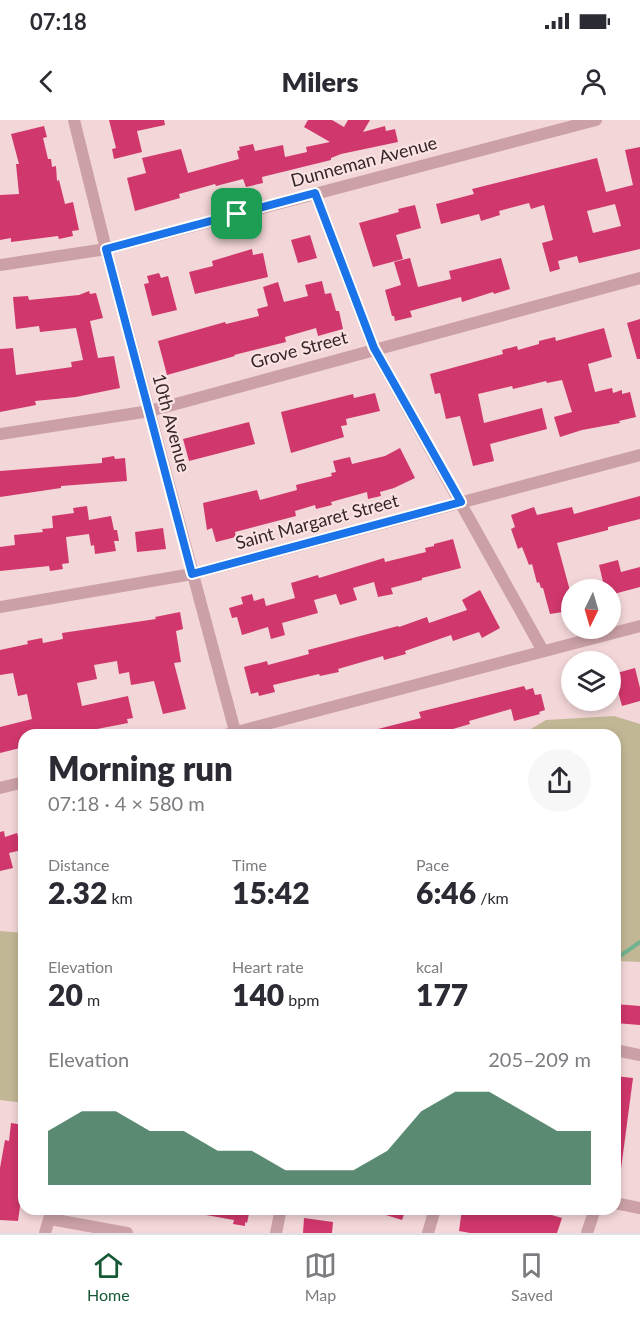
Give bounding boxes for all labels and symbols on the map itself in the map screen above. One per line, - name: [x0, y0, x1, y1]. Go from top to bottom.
- street label: Dunneman Avenue: [288, 131, 439, 191]
- pin: [211, 188, 262, 239]
- street label: Grove Street: [248, 325, 350, 373]
- street label: 10th Avenue: [148, 371, 196, 474]
- street label: Saint Margaret Street: [233, 489, 401, 553]
- north arrow: [561, 579, 621, 639]

